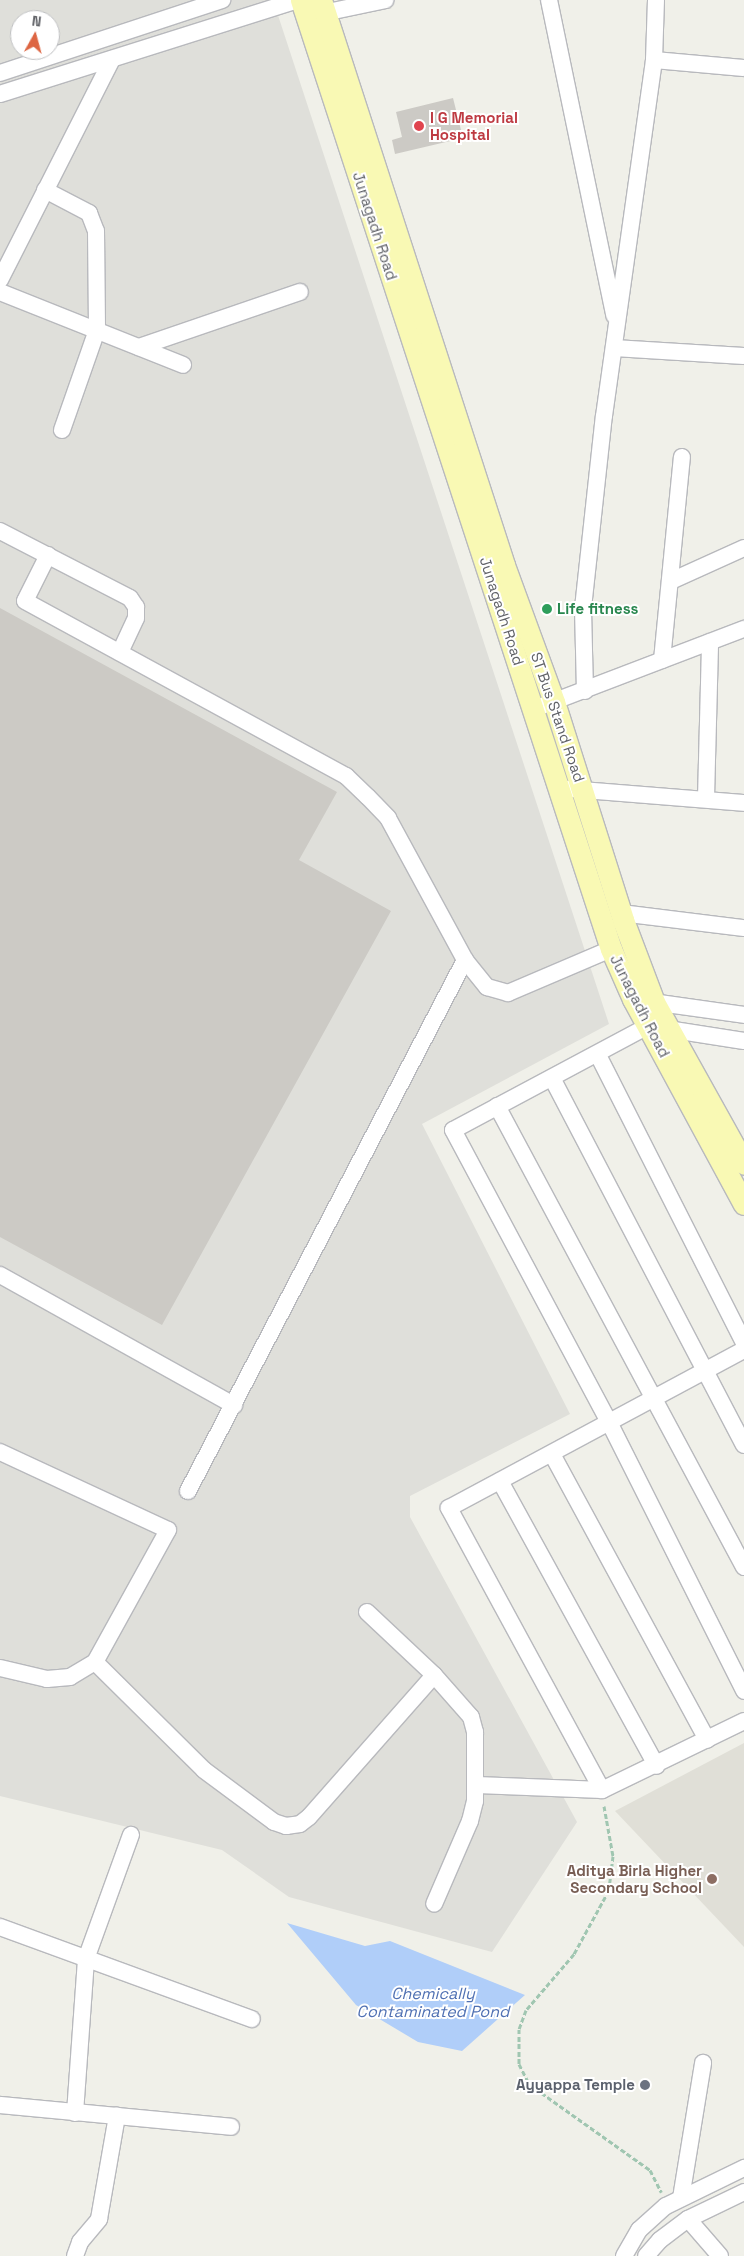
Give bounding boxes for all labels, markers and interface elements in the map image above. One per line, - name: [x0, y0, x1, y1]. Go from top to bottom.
- north arrow: [10, 10, 60, 60]
- text: N: [31, 12, 42, 31]
- place label: I G Memorial Hospital: [430, 108, 518, 143]
- marker: I G Memorial Hospital: [412, 119, 426, 133]
- street label: Junagadh Road: [349, 170, 401, 282]
- street label: Junagadh Road: [476, 555, 528, 667]
- place label: Life fitness: [557, 600, 638, 618]
- marker: Life fitness: [541, 603, 553, 615]
- street label: ST Bus Stand Road: [527, 650, 589, 784]
- street label: Junagadh Road: [606, 952, 674, 1060]
- place label: Aditya Birla Higher Secondary School: [567, 1861, 702, 1896]
- marker: Aditya Birla Higher Secondary School: [706, 1873, 718, 1885]
- water label: Chemically Contaminated Pond: [357, 1984, 509, 2022]
- place label: Ayyappa Temple: [516, 2076, 635, 2094]
- marker: Ayyappa Temple: [639, 2079, 651, 2091]

